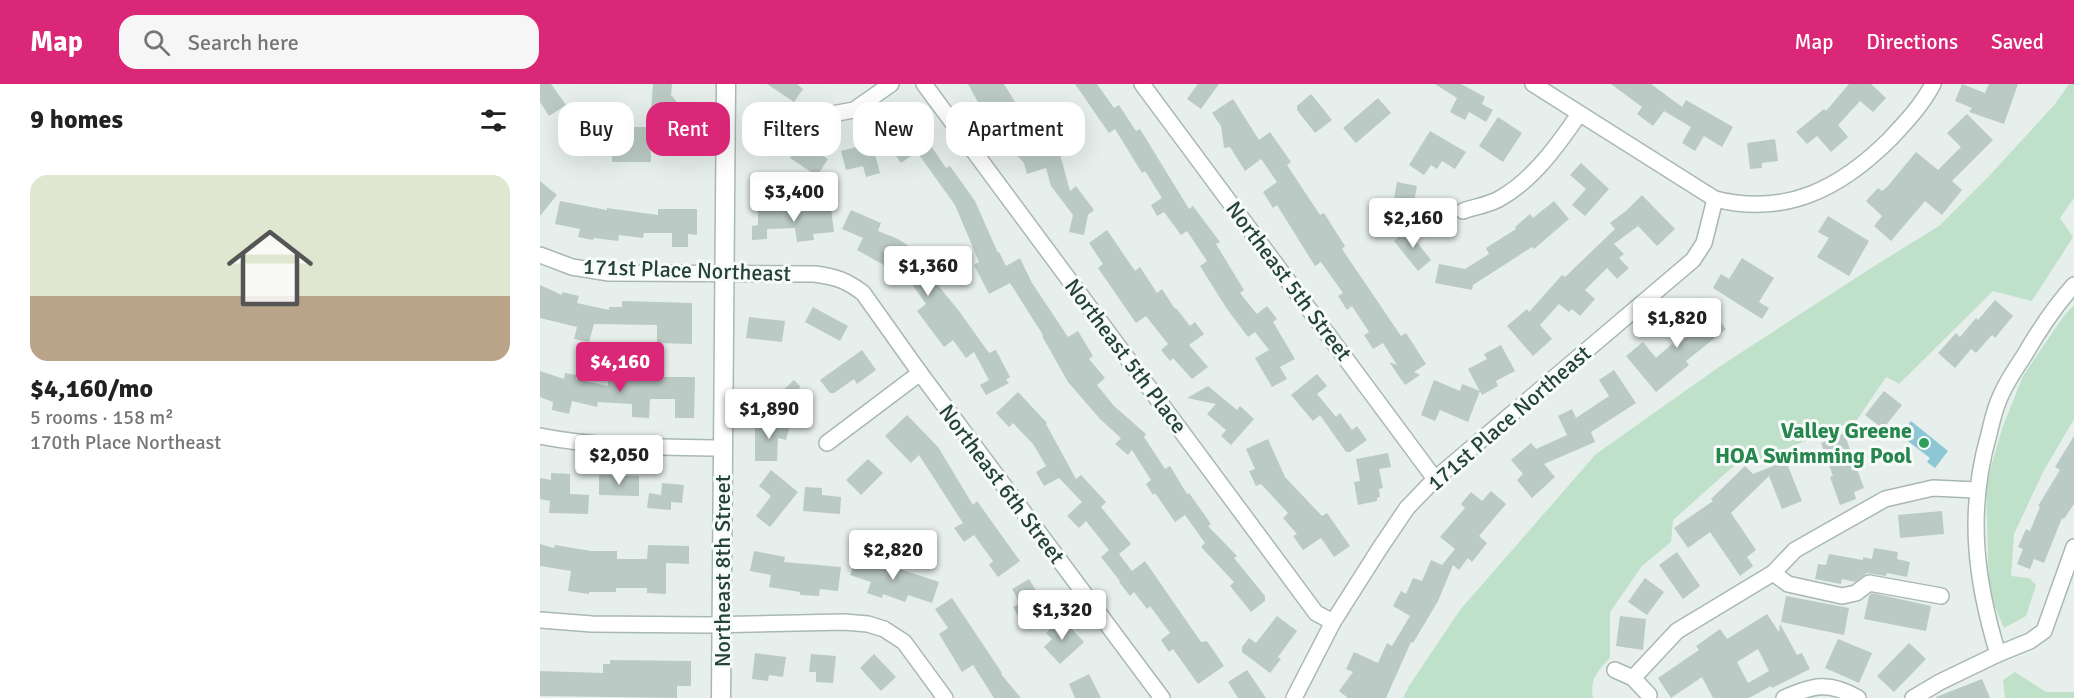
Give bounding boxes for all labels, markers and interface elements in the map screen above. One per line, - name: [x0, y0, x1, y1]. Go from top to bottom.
- search box: [119, 15, 539, 69]
- text: Map: [30, 25, 83, 59]
- icon: search: [140, 26, 173, 59]
- text: Search here: [188, 29, 299, 56]
- text: Map: [1795, 29, 1833, 55]
- text: Directions: [1866, 29, 1958, 55]
- text: Saved: [1991, 29, 2044, 55]
- chip: Buy: [558, 102, 634, 156]
- chip: Rent: [646, 102, 730, 156]
- chip: Filters: [742, 102, 841, 156]
- chip: New: [853, 102, 934, 156]
- chip: Apartment: [946, 102, 1085, 156]
- text: 9 homes: [30, 104, 123, 136]
- icon: filters: [477, 104, 510, 137]
- pin: $3,400: [745, 172, 843, 223]
- text: $3,400: [764, 179, 824, 204]
- street label: Northeast 5th Street: [1220, 196, 1358, 366]
- pin: $2,160: [1364, 198, 1462, 249]
- text: $2,160: [1383, 205, 1443, 230]
- icon: home: [216, 214, 324, 322]
- pin: $1,360: [879, 246, 977, 297]
- street label: 171st Place Northeast: [583, 253, 792, 287]
- text: $1,360: [898, 253, 958, 278]
- street label: Northeast 5th Place: [1059, 273, 1193, 439]
- pin: $1,820: [1628, 298, 1726, 349]
- text: $1,820: [1647, 305, 1707, 330]
- street label: 171st Place Northeast: [1422, 339, 1597, 496]
- pin: $4,160: [571, 342, 669, 393]
- text: $4,160: [590, 349, 650, 374]
- text: $4,160/mo: [30, 373, 153, 405]
- pin: $1,890: [720, 389, 818, 440]
- text: $1,890: [739, 396, 799, 421]
- street label: Northeast 6th Street: [933, 399, 1071, 569]
- text: 5 rooms · 158 m²: [30, 405, 174, 430]
- place label: Valley Greene HOA Swimming Pool: [1715, 417, 1912, 469]
- text: 170th Place Northeast: [30, 430, 221, 455]
- pin: $2,050: [570, 435, 668, 486]
- marker: Valley Greene HOA Swimming Pool: [1917, 436, 1931, 450]
- text: $2,050: [589, 442, 649, 467]
- street label: Northeast 8th Street: [709, 474, 736, 667]
- pin: $2,820: [844, 530, 942, 581]
- text: $2,820: [863, 537, 923, 562]
- pin: $1,320: [1013, 590, 1111, 641]
- text: $1,320: [1032, 597, 1092, 622]

